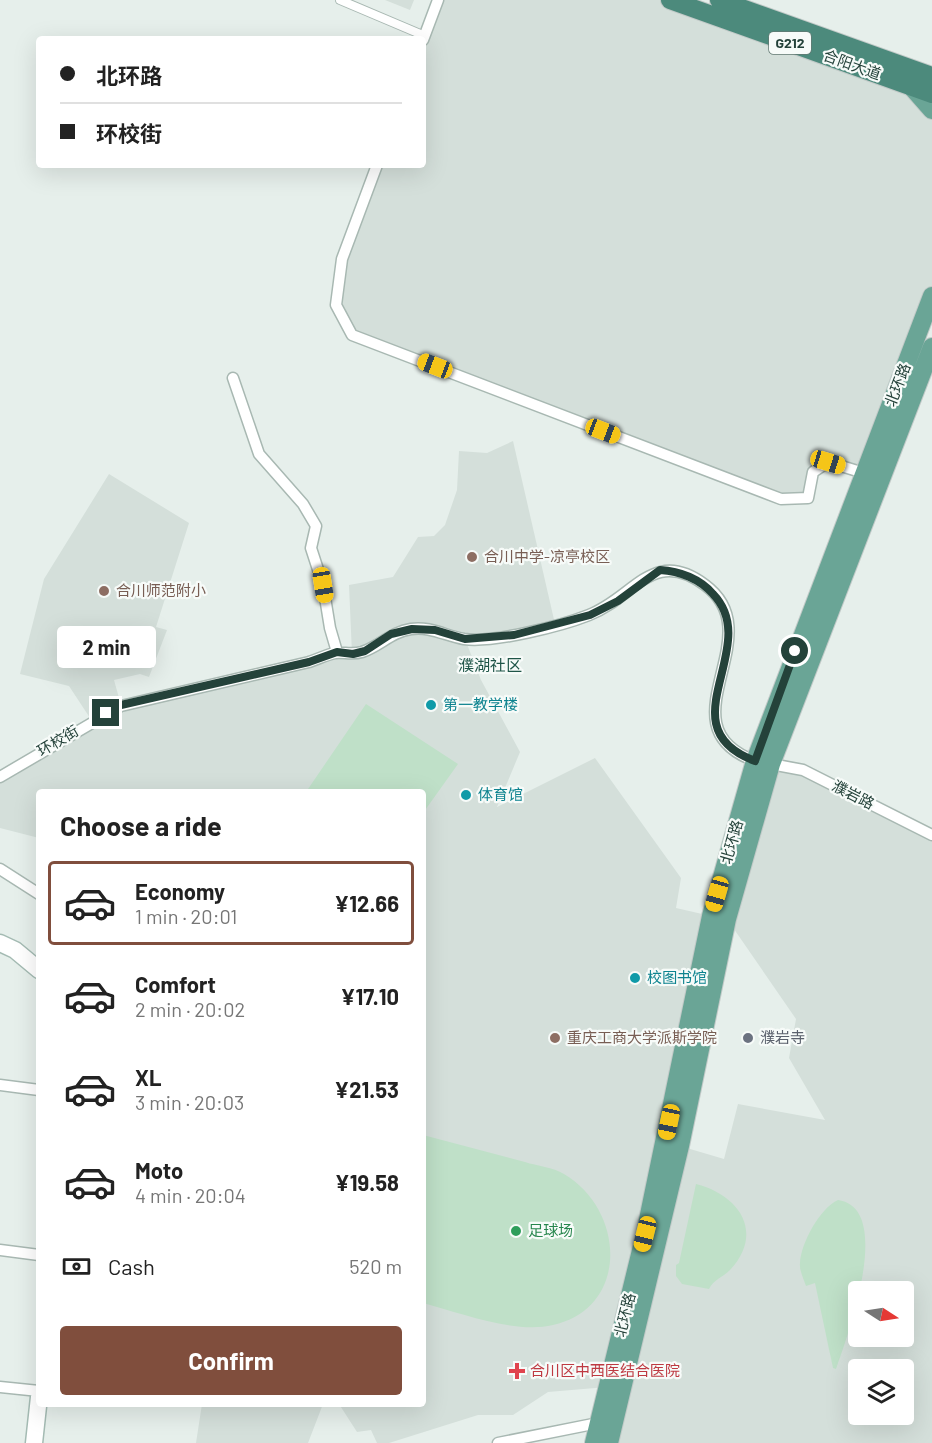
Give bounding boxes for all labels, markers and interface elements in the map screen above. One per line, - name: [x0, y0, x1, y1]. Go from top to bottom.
- road number: G212: [769, 32, 811, 54]
- street label: 合阳大道: [821, 45, 884, 83]
- text: 北环路: [96, 62, 162, 88]
- text: 环校街: [96, 120, 162, 146]
- car: [415, 351, 455, 381]
- street label: 北环路: [881, 360, 914, 409]
- car: [583, 416, 623, 446]
- car: [808, 448, 848, 476]
- place label: 合川中学-凉亭校区: [484, 547, 610, 565]
- marker: 合川中学-凉亭校区: [465, 550, 479, 564]
- car: [311, 566, 335, 604]
- place label: 合川师范附小: [116, 581, 206, 599]
- marker: 合川师范附小: [97, 584, 111, 598]
- callout: 2 min: [57, 626, 156, 668]
- text: 2 min: [83, 635, 130, 659]
- route start: [781, 637, 808, 664]
- district label: 濮湖社区: [458, 655, 522, 674]
- place label: 第一教学楼: [443, 695, 518, 713]
- marker: 第一教学楼: [424, 698, 438, 712]
- route end: [92, 699, 119, 726]
- street label: 环校街: [34, 721, 81, 759]
- street label: 濮岩路: [829, 776, 878, 812]
- place label: 体育馆: [478, 785, 523, 803]
- marker: 体育馆: [459, 788, 473, 802]
- text: Choose a ride: [60, 809, 222, 841]
- street label: 北环路: [716, 818, 746, 866]
- car: [703, 874, 731, 914]
- icon: car: [63, 876, 117, 930]
- text: Economy: [135, 878, 225, 904]
- text: ¥12.66: [334, 890, 399, 916]
- text: 1 min · 20:01: [135, 904, 237, 928]
- place label: 校图书馆: [647, 968, 707, 986]
- icon: car: [63, 969, 117, 1023]
- text: Comfort: [135, 971, 216, 997]
- marker: 校图书馆: [628, 971, 642, 985]
- text: ¥17.10: [340, 983, 399, 1009]
- text: 2 min · 20:02: [135, 997, 245, 1021]
- place label: 重庆工商大学派斯学院: [567, 1028, 717, 1046]
- place label: 濮岩寺: [760, 1028, 805, 1046]
- marker: 重庆工商大学派斯学院: [548, 1031, 562, 1045]
- marker: 濮岩寺: [741, 1031, 755, 1045]
- icon: car: [63, 1062, 117, 1116]
- text: XL: [135, 1064, 161, 1090]
- text: ¥21.53: [334, 1076, 399, 1102]
- text: 3 min · 20:03: [135, 1090, 244, 1114]
- car: [656, 1103, 682, 1141]
- icon: car: [63, 1155, 117, 1209]
- text: Moto: [135, 1157, 183, 1183]
- text: ¥19.58: [335, 1169, 399, 1195]
- text: 4 min · 20:04: [135, 1183, 246, 1207]
- car: [632, 1214, 658, 1254]
- place label: 足球场: [528, 1221, 573, 1239]
- marker: 足球场: [509, 1224, 523, 1238]
- icon: cash: [60, 1250, 93, 1283]
- text: Cash: [108, 1253, 155, 1279]
- text: 520 m: [349, 1254, 402, 1278]
- north arrow: [848, 1281, 914, 1347]
- map controls: [848, 1281, 914, 1425]
- street label: 北环路: [610, 1291, 638, 1339]
- button: Confirm: [60, 1326, 402, 1395]
- button: layers: [848, 1359, 914, 1425]
- place label: 合川区中西医结合医院: [530, 1361, 680, 1379]
- marker: 合川区中西医结合医院: [508, 1362, 526, 1380]

